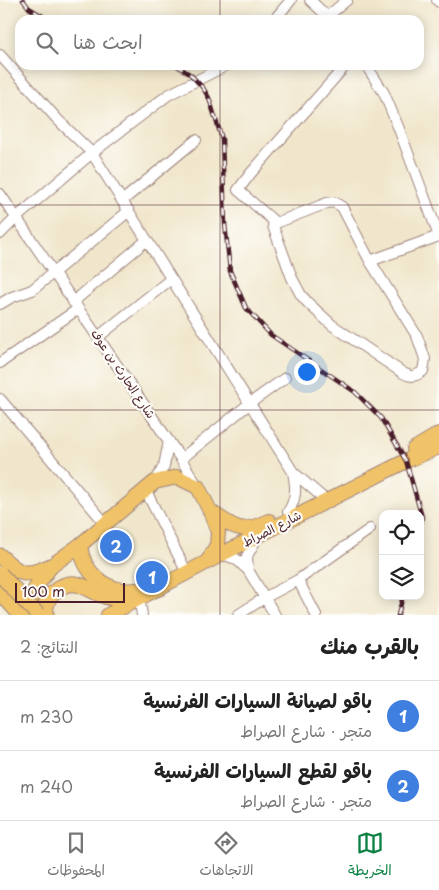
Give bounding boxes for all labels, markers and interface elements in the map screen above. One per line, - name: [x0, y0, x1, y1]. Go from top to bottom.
- search box: [15, 15, 424, 70]
- text: ابحث هنا: [73, 27, 143, 55]
- icon: search: [33, 29, 61, 57]
- street label: شارع الحارث بن عوف: [86, 325, 160, 422]
- your location: [294, 359, 320, 385]
- street label: شارع الصراط: [239, 506, 305, 552]
- map controls: [379, 510, 424, 600]
- button: locate: [379, 510, 424, 555]
- pin: 2: [100, 527, 132, 565]
- button: layers: [379, 555, 424, 600]
- pin: 1: [136, 558, 168, 596]
- scale bar: [15, 580, 125, 603]
- text: 100 m: [22, 581, 65, 602]
- text: بالقرب منك: [320, 629, 419, 661]
- text: النتائج: 2: [20, 634, 78, 658]
- text: باقو لصيانة السيارات الفرنسية: [143, 686, 372, 714]
- text: 230 m: [20, 704, 73, 728]
- text: 1: [399, 704, 407, 728]
- text: متجر · شارع الصراط: [240, 718, 372, 742]
- text: باقو لقطع السيارات الفرنسية: [154, 756, 372, 784]
- text: 240 m: [20, 774, 73, 798]
- text: 2: [397, 774, 409, 798]
- text: متجر · شارع الصراط: [240, 788, 372, 812]
- tab: المحفوظات: [47, 829, 105, 883]
- tab: الاتجاهات: [199, 829, 254, 883]
- tab: الخريطة: [348, 829, 392, 883]

